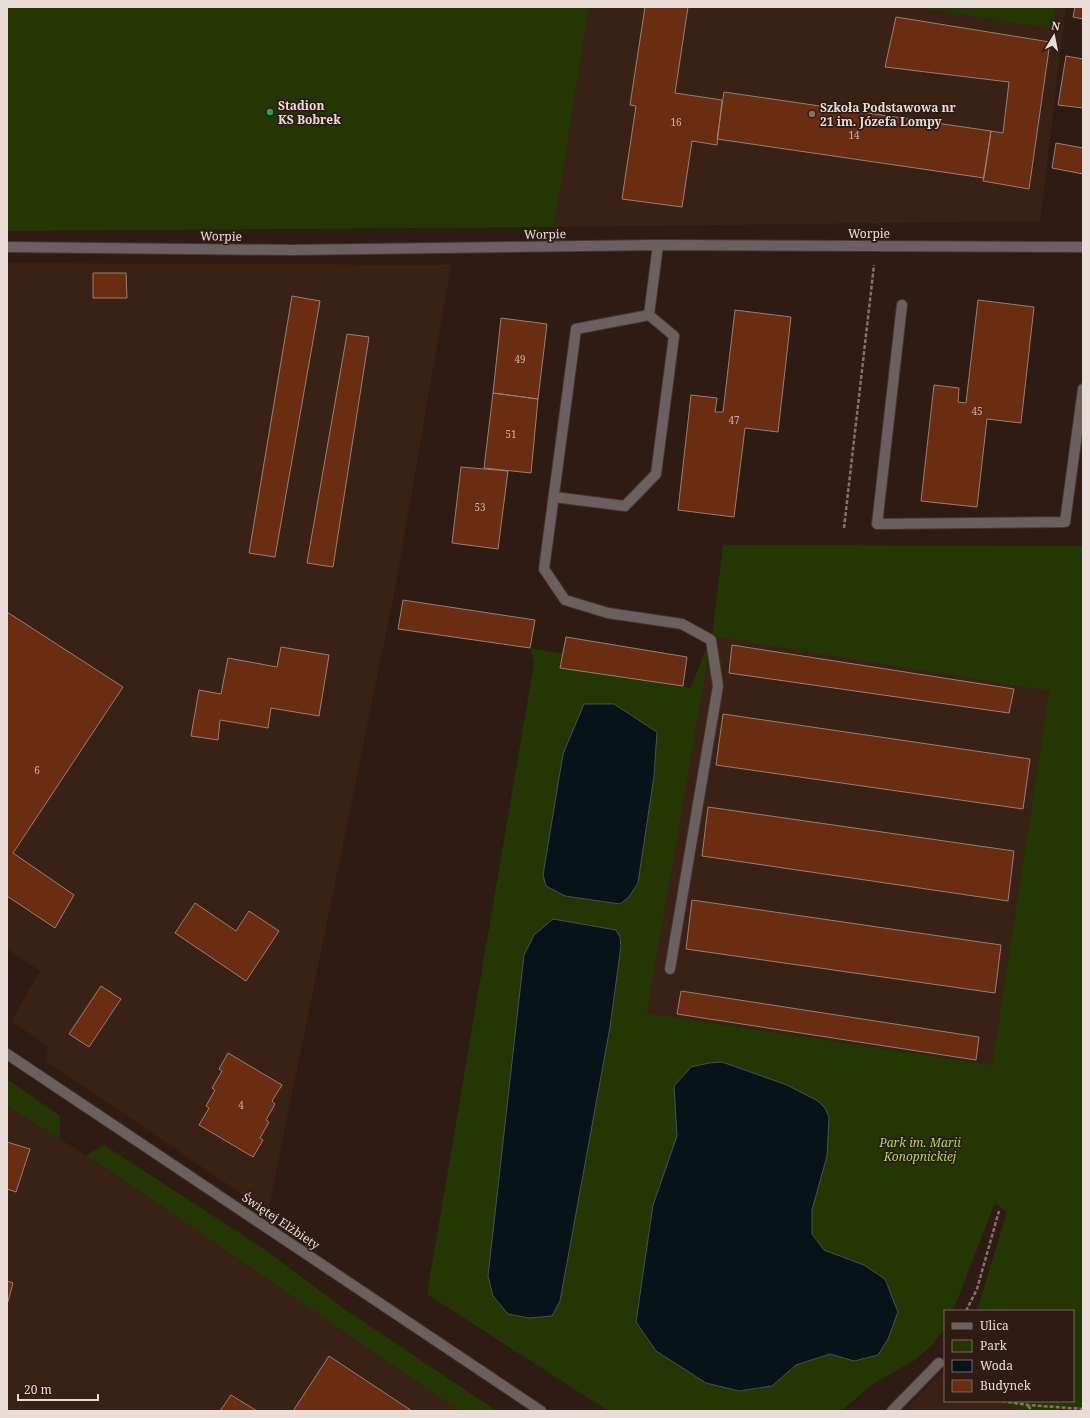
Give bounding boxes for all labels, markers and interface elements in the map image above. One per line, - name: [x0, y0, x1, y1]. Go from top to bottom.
- north arrow: [1034, 16, 1074, 56]
- text: N: [1050, 18, 1062, 34]
- place label: Stadion KS Bobrek: [278, 97, 341, 128]
- place label: Szkoła Podstawowa nr 21 im. Józefa Lompy: [820, 99, 956, 130]
- marker: Stadion KS Bobrek: [265, 107, 275, 117]
- marker: Szkoła Podstawowa nr 21 im. Józefa Lompy: [807, 109, 817, 119]
- house number: 16: [670, 115, 682, 129]
- house number: 14: [848, 128, 860, 142]
- street label: Worpie: [524, 225, 566, 243]
- street label: Worpie: [848, 225, 890, 242]
- street label: Worpie: [200, 227, 242, 245]
- house number: 49: [514, 352, 526, 366]
- house number: 45: [971, 404, 983, 418]
- house number: 47: [728, 413, 740, 427]
- house number: 51: [505, 427, 517, 441]
- house number: 53: [474, 500, 486, 514]
- house number: 6: [34, 763, 40, 777]
- house number: 4: [238, 1098, 244, 1112]
- park label: Park im. Marii Konopnickiej: [878, 1134, 961, 1165]
- street label: Świętej Elżbiety: [239, 1189, 323, 1253]
- legend: [944, 1310, 1074, 1402]
- text: Ulica: [980, 1317, 1009, 1334]
- text: Park: [980, 1337, 1008, 1354]
- text: Woda: [980, 1357, 1013, 1374]
- scale bar: [18, 1376, 98, 1402]
- text: Budynek: [980, 1377, 1032, 1394]
- text: 20 m: [24, 1381, 52, 1398]

